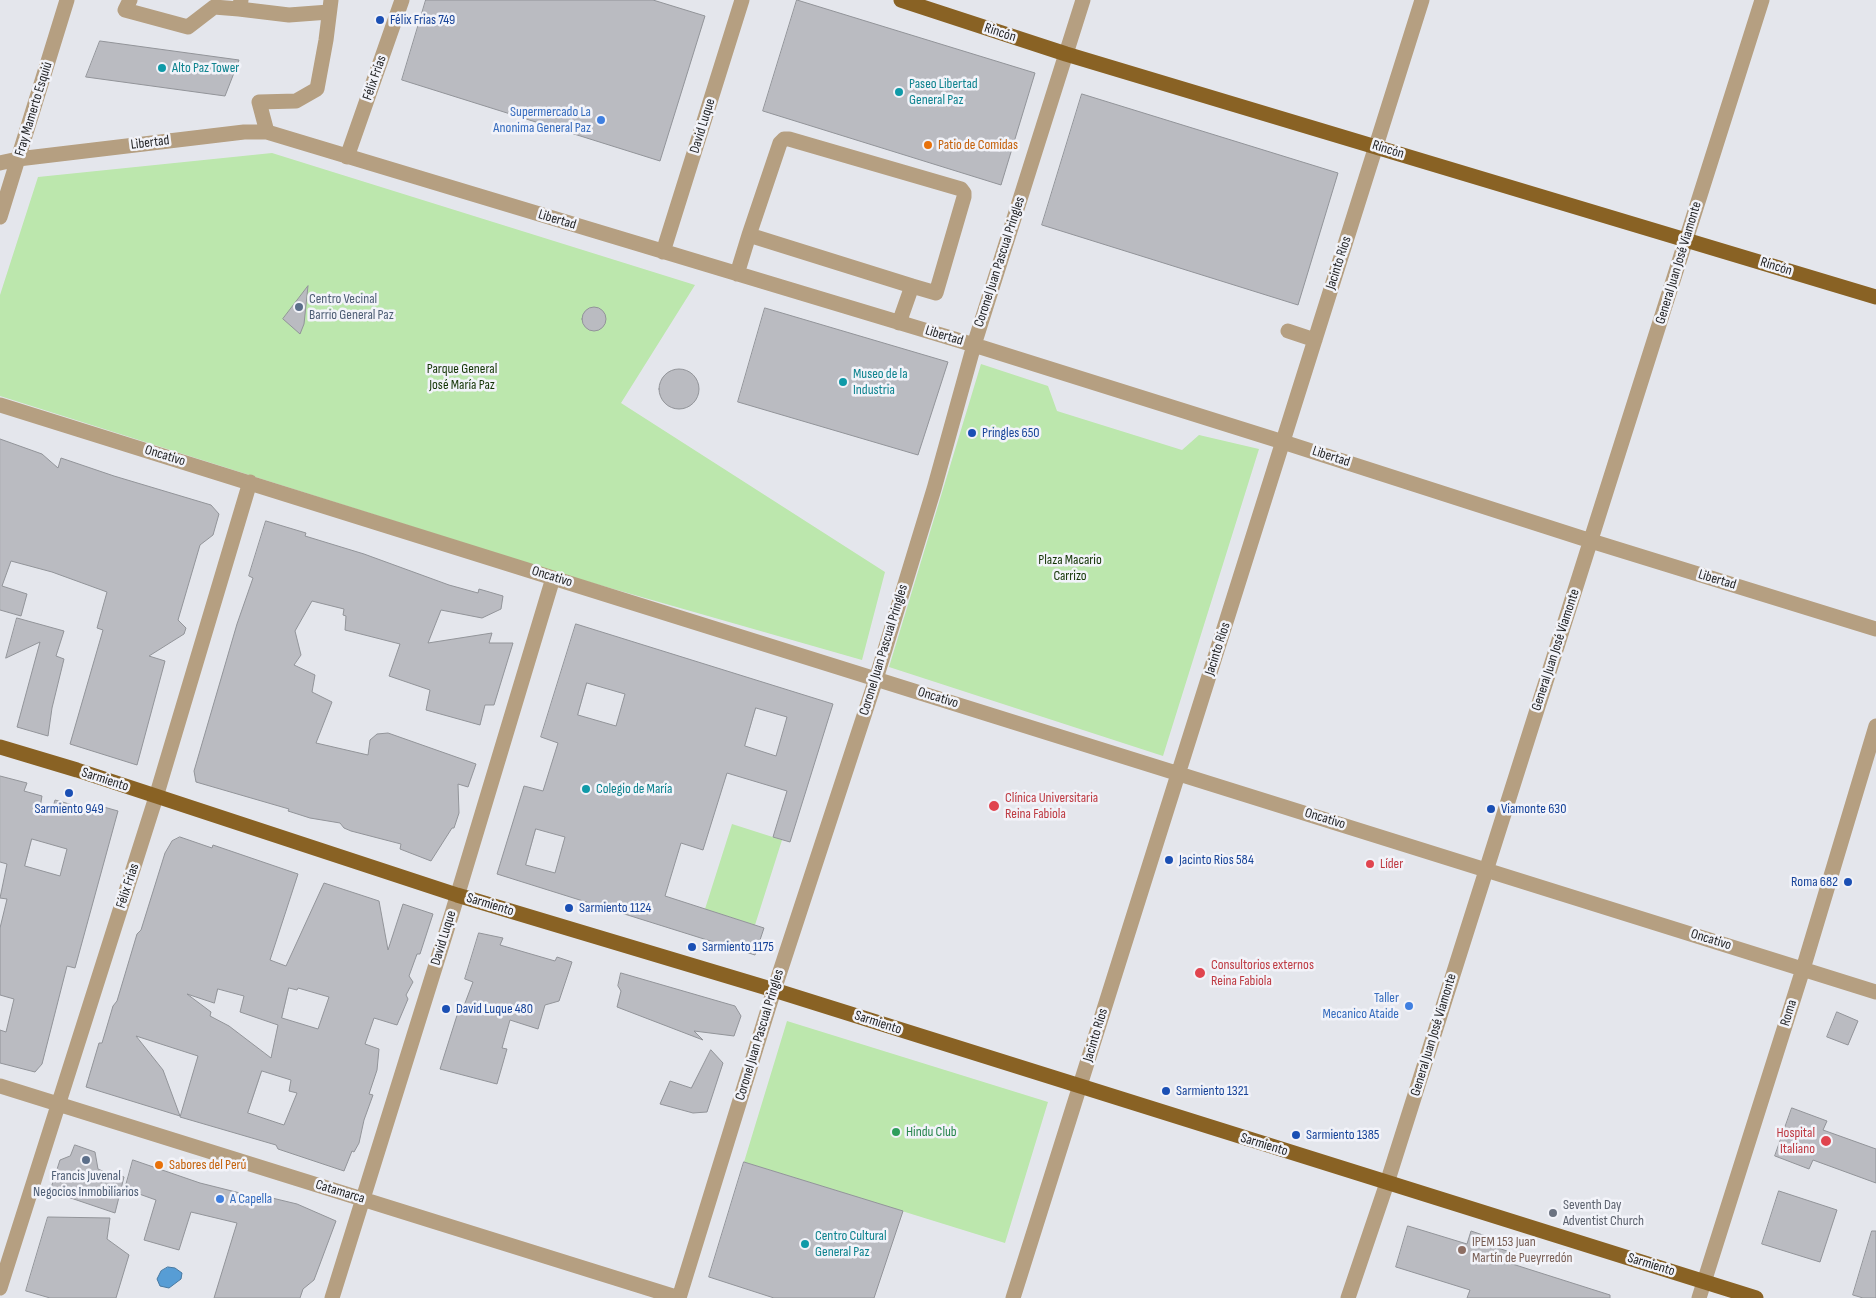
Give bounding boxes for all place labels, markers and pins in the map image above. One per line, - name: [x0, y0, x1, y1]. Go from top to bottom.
- place label: Félix Frias 749: [390, 12, 455, 28]
- marker: Félix Frias 749: [374, 14, 386, 26]
- place label: Alto Paz Tower: [172, 60, 239, 76]
- marker: Alto Paz Tower: [156, 62, 168, 74]
- place label: Paseo Libertad General Paz: [909, 76, 978, 108]
- marker: Paseo Libertad General Paz: [893, 86, 905, 98]
- place label: Supermercado La Anonima General Paz: [493, 104, 591, 136]
- marker: Supermercado La Anonima General Paz: [595, 114, 607, 126]
- place label: Patio de Comidas: [938, 137, 1018, 153]
- marker: Patio de Comidas: [922, 139, 934, 151]
- place label: Centro Vecinal Barrio General Paz: [309, 291, 394, 324]
- marker: Centro Vecinal Barrio General Paz: [293, 301, 305, 313]
- place label: Museo de la Industria: [853, 366, 908, 398]
- marker: Museo de la Industria: [837, 376, 849, 388]
- place label: Pringles 650: [982, 425, 1040, 441]
- marker: Pringles 650: [966, 427, 978, 439]
- place label: Colegio de María: [596, 781, 672, 797]
- marker: Colegio de María: [580, 783, 592, 795]
- marker: Sarmiento 949: [63, 787, 75, 799]
- place label: Clínica Universitaria Reina Fabiola: [1005, 790, 1098, 822]
- marker: Clínica Universitaria Reina Fabiola: [987, 799, 1001, 813]
- place label: Sarmiento 949: [34, 801, 104, 817]
- place label: Viamonte 630: [1501, 801, 1566, 817]
- marker: Viamonte 630: [1485, 803, 1497, 815]
- place label: Jacinto Rios 584: [1179, 852, 1254, 868]
- marker: Jacinto Rios 584: [1163, 854, 1175, 866]
- place label: Líder: [1380, 856, 1403, 872]
- marker: Líder: [1364, 858, 1376, 870]
- place label: Roma 682: [1791, 874, 1838, 890]
- marker: Roma 682: [1842, 876, 1854, 888]
- place label: Sarmiento 1124: [579, 900, 651, 916]
- marker: Sarmiento 1124: [563, 902, 575, 914]
- place label: Sarmiento 1175: [702, 939, 774, 955]
- marker: Sarmiento 1175: [686, 941, 698, 953]
- place label: Consultorios externos Reina Fabiola: [1211, 957, 1314, 990]
- marker: Consultorios externos Reina Fabiola: [1193, 966, 1207, 980]
- place label: Taller Mecanico Ataide: [1322, 990, 1399, 1022]
- marker: Taller Mecanico Ataide: [1403, 1000, 1415, 1012]
- place label: David Luque 480: [456, 1001, 533, 1017]
- marker: David Luque 480: [440, 1003, 452, 1015]
- place label: Sarmiento 1321: [1176, 1083, 1248, 1099]
- marker: Sarmiento 1321: [1160, 1085, 1172, 1097]
- place label: Hindu Club: [906, 1124, 957, 1140]
- place label: Hospital Italiano: [1776, 1125, 1815, 1158]
- marker: Hindu Club: [890, 1126, 902, 1138]
- place label: Sarmiento 1385: [1306, 1127, 1379, 1143]
- marker: Sarmiento 1385: [1290, 1129, 1302, 1141]
- marker: Hospital Italiano: [1819, 1134, 1833, 1148]
- marker: Francis Juvenal Negocios Inmobiliarios: [80, 1154, 92, 1166]
- place label: Sabores del Perú: [169, 1157, 246, 1173]
- marker: Sabores del Perú: [153, 1159, 165, 1171]
- place label: Francis Juvenal Negocios Inmobiliarios: [33, 1168, 139, 1200]
- place label: A Capella: [230, 1191, 272, 1207]
- marker: A Capella: [214, 1193, 226, 1205]
- place label: Seventh Day Adventist Church: [1563, 1197, 1644, 1230]
- marker: Seventh Day Adventist Church: [1547, 1207, 1559, 1219]
- place label: Centro Cultural General Paz: [815, 1228, 887, 1260]
- place label: IPEM 153 Juan Martín de Pueyrredón: [1472, 1234, 1572, 1266]
- marker: Centro Cultural General Paz: [799, 1238, 811, 1250]
- marker: IPEM 153 Juan Martín de Pueyrredón: [1456, 1244, 1468, 1256]

